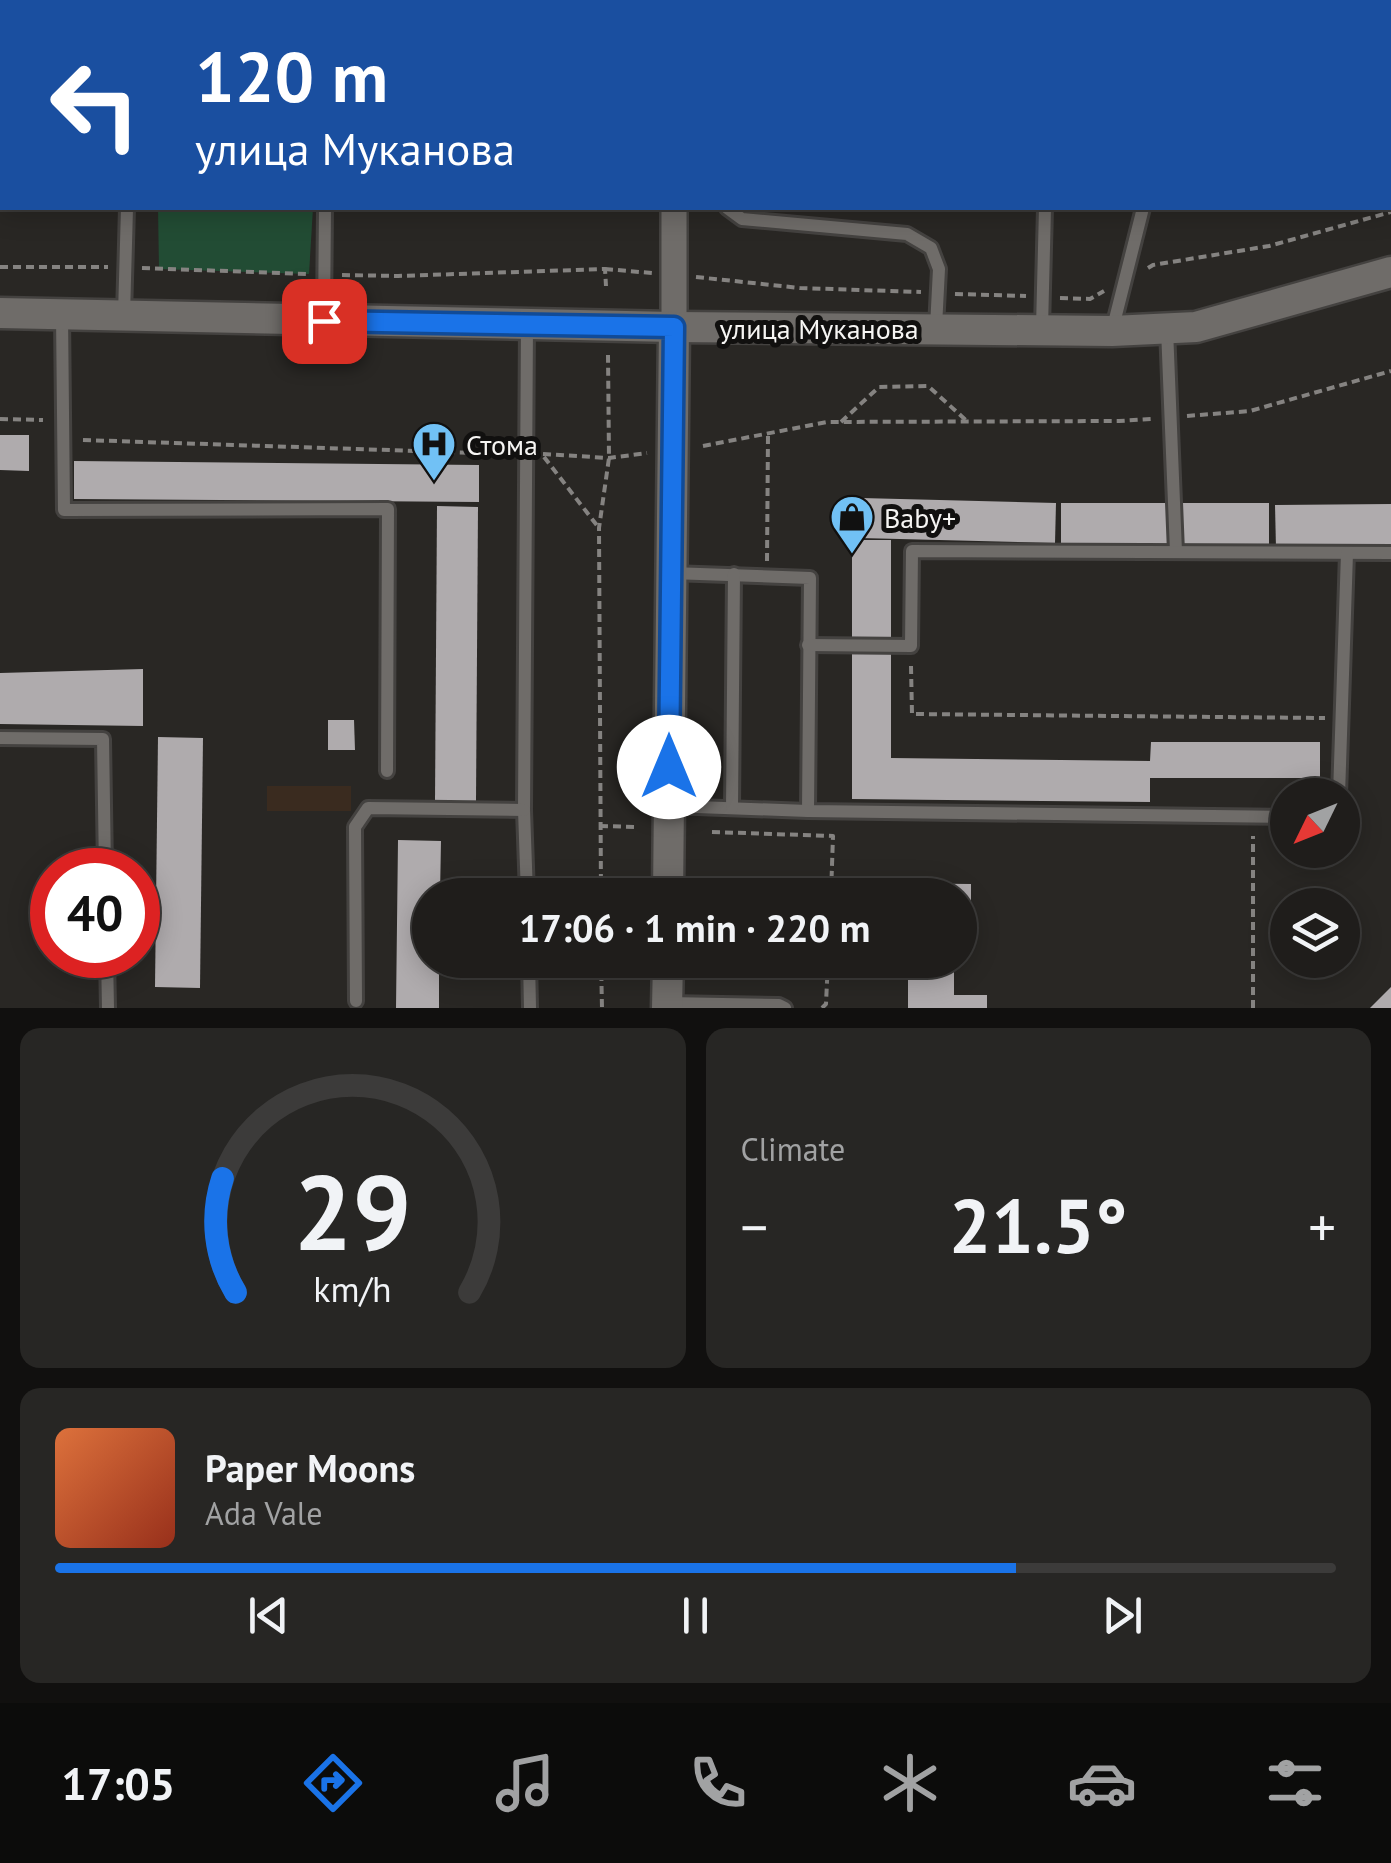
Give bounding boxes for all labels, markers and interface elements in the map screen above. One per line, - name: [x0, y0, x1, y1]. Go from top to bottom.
- text: 120 m: [195, 31, 388, 121]
- icon: left: [30, 40, 160, 170]
- text: улица Муканова: [195, 119, 515, 177]
- pin: [282, 279, 367, 364]
- icon: arrive: [297, 294, 352, 349]
- street label: улица Муканова: [719, 310, 919, 347]
- hospital icon: Стома: [411, 421, 457, 482]
- place label: Стома: [466, 426, 538, 463]
- shop icon: Baby+: [829, 494, 875, 555]
- place label: Baby+: [884, 499, 956, 536]
- position arrow: [617, 715, 721, 819]
- north arrow: [1270, 778, 1360, 868]
- map controls: [1270, 778, 1360, 978]
- speed limit sign: 40: [30, 848, 160, 978]
- button: layers: [1270, 888, 1360, 978]
- text: 17:06 · 1 min · 220 m: [519, 903, 870, 952]
- text: Climate: [741, 1128, 845, 1170]
- text: 29: [294, 1144, 412, 1279]
- text: 21.5°: [949, 1177, 1128, 1274]
- text: −: [741, 1191, 768, 1262]
- text: +: [1308, 1191, 1336, 1262]
- text: km/h: [314, 1266, 392, 1312]
- text: Paper Moons: [205, 1443, 415, 1492]
- text: Ada Vale: [205, 1492, 322, 1534]
- icon: previous: [241, 1588, 296, 1643]
- icon: pause: [668, 1588, 723, 1643]
- icon: next: [1095, 1588, 1150, 1643]
- icon: directions: [298, 1748, 368, 1818]
- icon: music: [490, 1748, 560, 1818]
- icon: phone: [683, 1748, 753, 1818]
- icon: climate: [875, 1748, 945, 1818]
- icon: car: [1067, 1748, 1137, 1818]
- icon: filters: [1260, 1748, 1330, 1818]
- text: 17:05: [61, 1754, 175, 1812]

